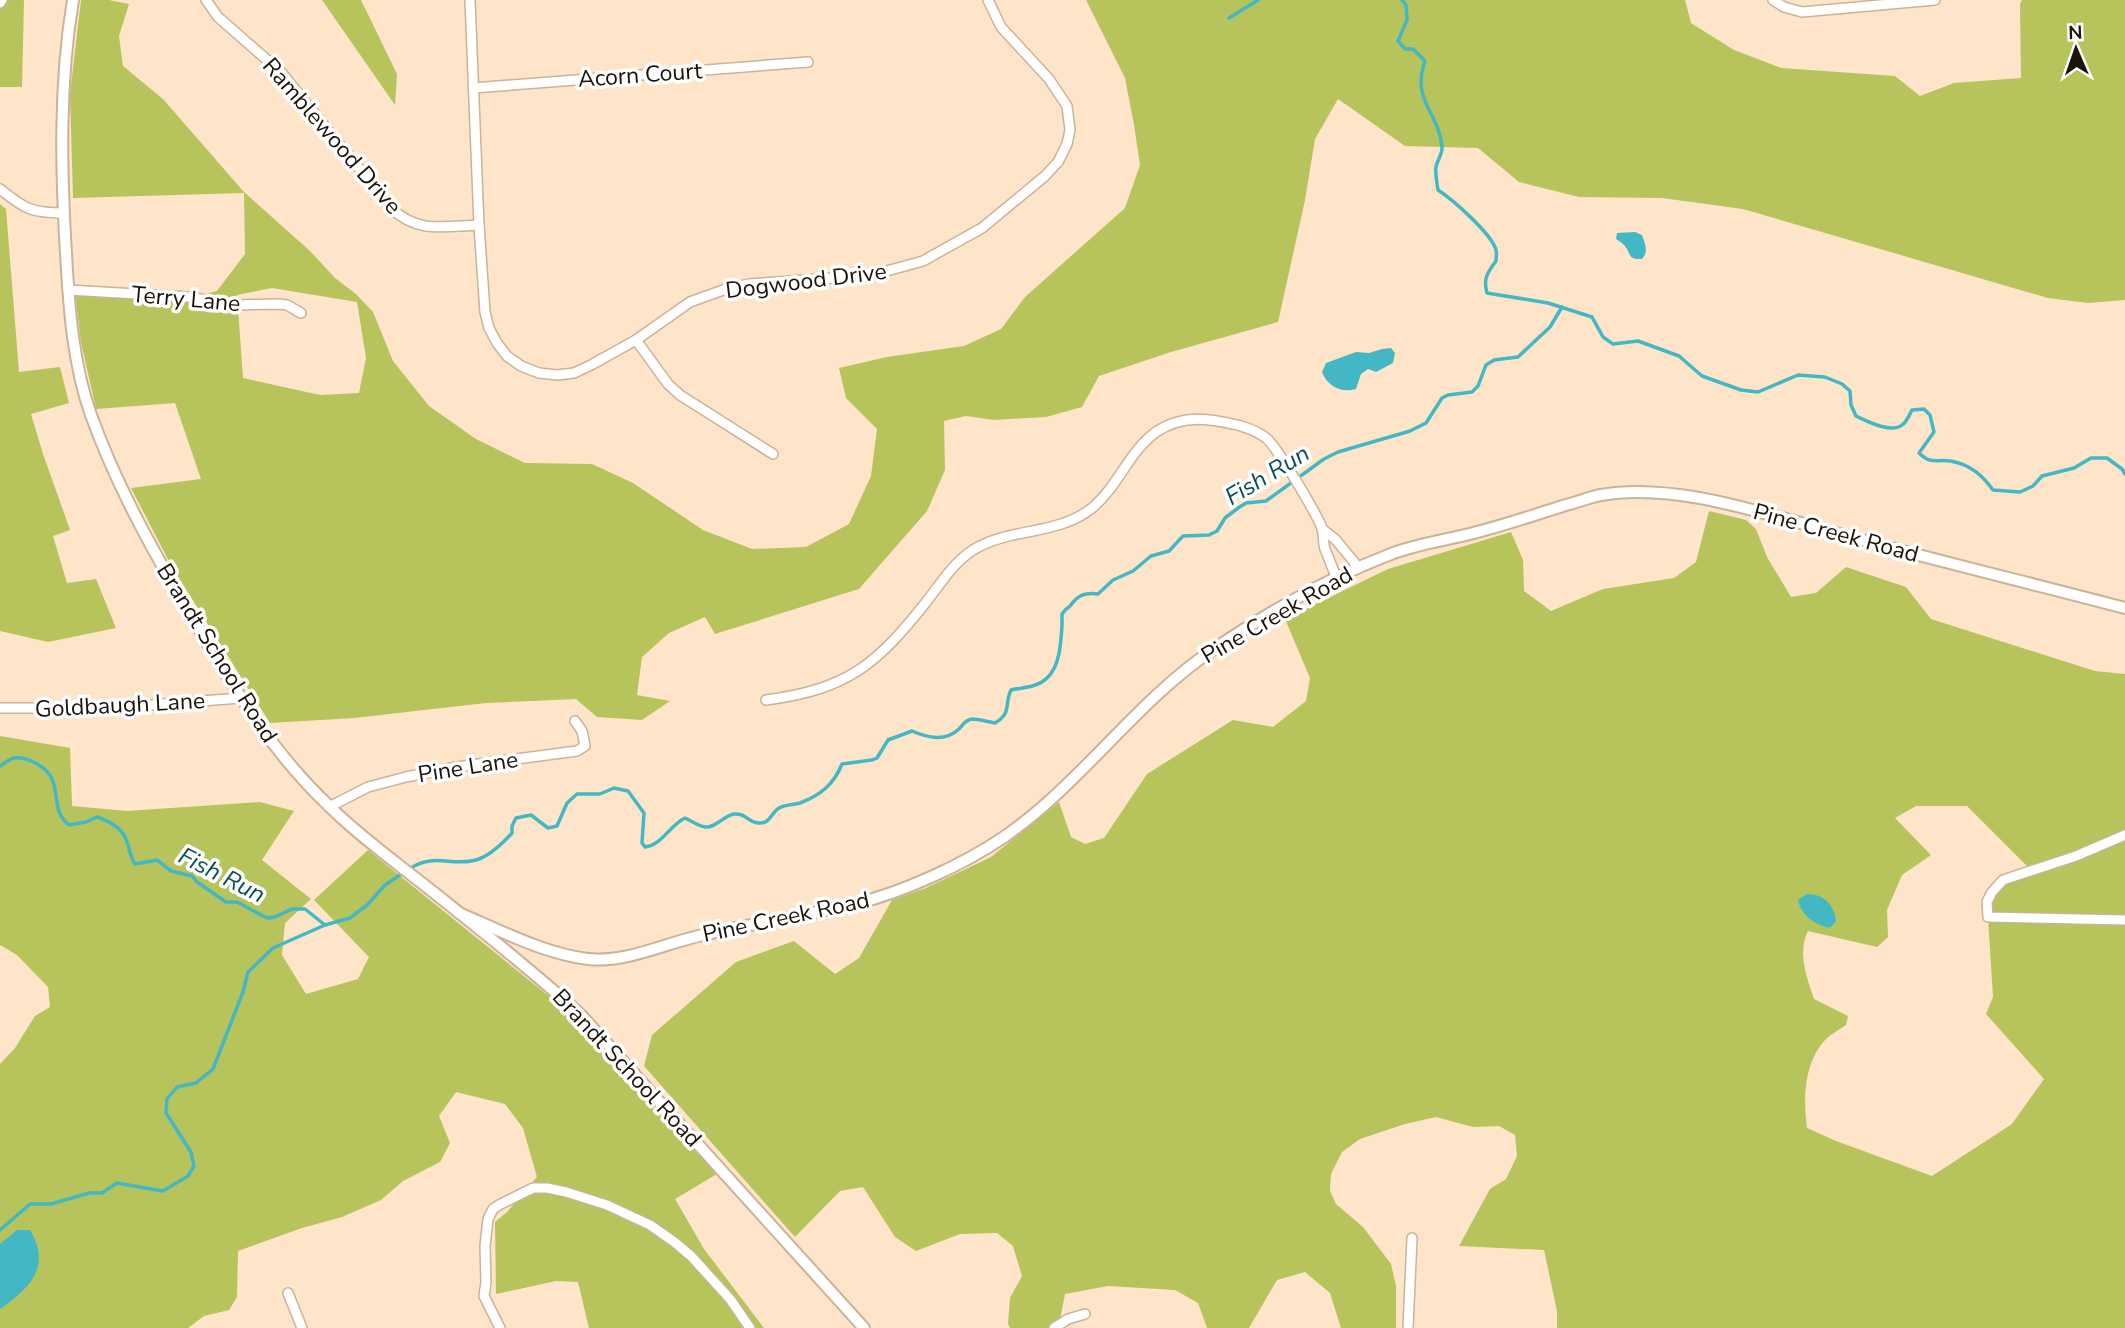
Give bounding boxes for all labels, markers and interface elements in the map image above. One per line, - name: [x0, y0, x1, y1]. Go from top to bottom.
- north arrow: [2041, 14, 2111, 84]
- text: N: [2068, 20, 2083, 46]
- street label: Ramblewood Drive: [255, 51, 409, 221]
- street label: Acorn Court: [577, 55, 704, 95]
- street label: Dogwood Drive: [724, 256, 888, 306]
- street label: Terry Lane: [130, 279, 242, 319]
- water label: Fish Run: [1219, 437, 1315, 513]
- street label: Pine Creek Road: [1750, 496, 1922, 570]
- street label: Brandt School Road: [149, 557, 285, 749]
- street label: Pine Creek Road: [1196, 559, 1358, 671]
- street label: Goldbaugh Lane: [34, 685, 206, 725]
- street label: Pine Lane: [416, 744, 520, 790]
- water label: Fish Run: [173, 840, 271, 910]
- street label: Pine Creek Road: [700, 884, 872, 950]
- street label: Brandt School Road: [545, 982, 709, 1154]

